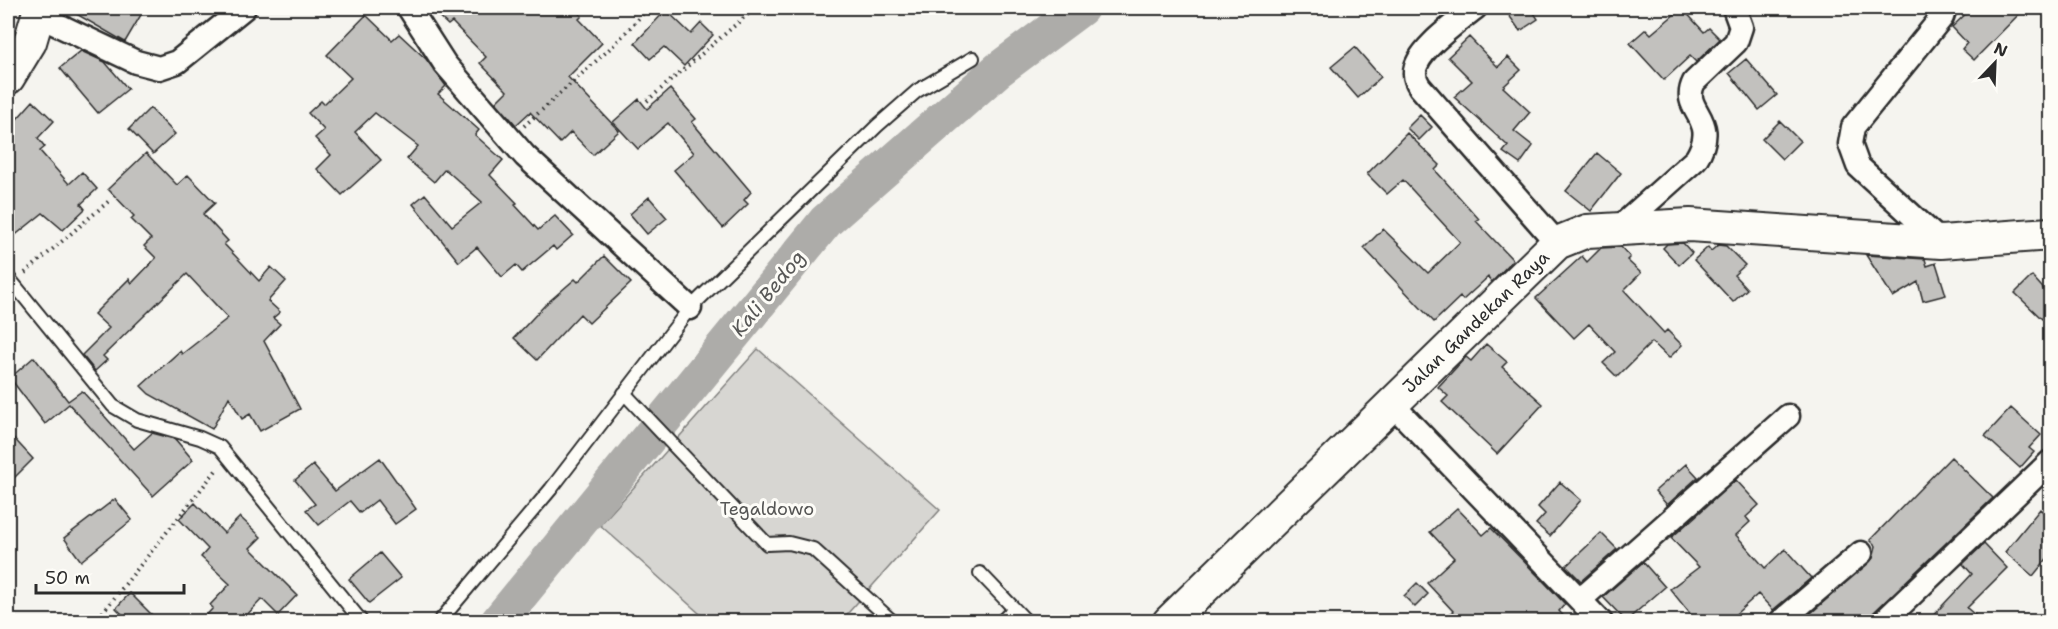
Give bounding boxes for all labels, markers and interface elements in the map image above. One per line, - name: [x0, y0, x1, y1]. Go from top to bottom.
- north arrow: [1965, 33, 2025, 93]
- text: N: [1991, 38, 2011, 62]
- water label: Kali Bedog: [725, 245, 811, 341]
- street label: Jalan Gandekan Raya: [1398, 246, 1554, 398]
- park label: Tegaldowo: [720, 497, 814, 521]
- scale bar: [36, 557, 184, 595]
- text: 50 m: [45, 566, 90, 590]

